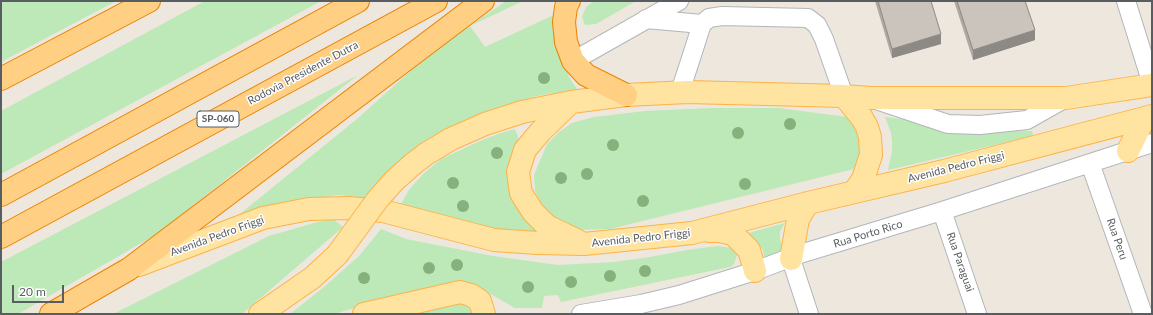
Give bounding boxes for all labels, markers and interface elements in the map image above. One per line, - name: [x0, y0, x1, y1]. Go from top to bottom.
- street label: Rodovia Presidente Dutra: [245, 38, 361, 108]
- road number: SP-060: [197, 111, 239, 127]
- street label: Avenida Pedro Friggi: [906, 149, 1006, 185]
- street label: Avenida Pedro Friggi: [168, 213, 266, 259]
- street label: Rua Peru: [1104, 216, 1130, 262]
- street label: Rua Porto Rico: [832, 217, 904, 251]
- street label: Avenida Pedro Friggi: [591, 226, 691, 250]
- street label: Rua Paraguai: [944, 230, 976, 294]
- scale bar: [14, 277, 66, 303]
- text: 20 m: [19, 284, 46, 299]

